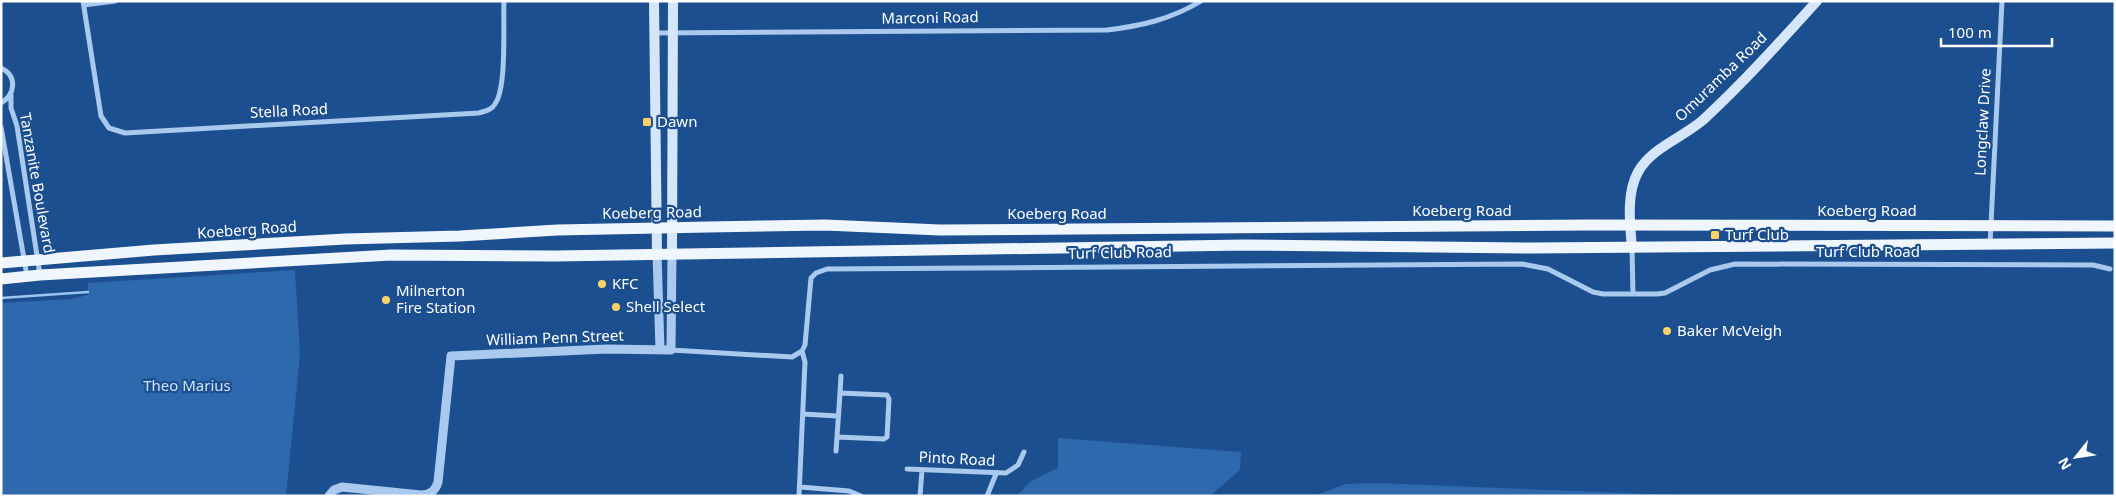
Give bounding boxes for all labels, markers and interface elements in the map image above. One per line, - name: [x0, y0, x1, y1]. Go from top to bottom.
- street label: Marconi Road: [881, 6, 979, 28]
- scale bar: [1941, 15, 2052, 47]
- text: 100 m: [1948, 22, 1992, 42]
- street label: Omuramba Road: [1670, 27, 1771, 125]
- street label: Longclaw Drive: [1969, 68, 1995, 176]
- street label: Stella Road: [249, 98, 329, 122]
- street label: Tanzanite Boulevard: [16, 111, 60, 255]
- place label: Dawn: [657, 111, 697, 131]
- marker: Dawn: [641, 116, 653, 128]
- street label: Koeberg Road: [1412, 200, 1512, 220]
- street label: Koeberg Road: [1817, 200, 1917, 220]
- street label: Koeberg Road: [602, 201, 702, 223]
- street label: Koeberg Road: [1007, 203, 1107, 223]
- street label: Koeberg Road: [196, 216, 297, 242]
- place label: Turf Club: [1725, 224, 1789, 244]
- marker: Turf Club: [1709, 229, 1721, 241]
- street label: Turf Club Road: [1068, 241, 1172, 263]
- street label: Turf Club Road: [1816, 241, 1920, 261]
- place label: KFC: [612, 273, 639, 293]
- marker: KFC: [596, 278, 608, 290]
- place label: Milnerton Fire Station: [396, 280, 476, 317]
- marker: Milnerton Fire Station: [380, 294, 392, 306]
- place label: Shell Select: [626, 296, 706, 316]
- marker: Shell Select: [610, 301, 622, 313]
- place label: Baker McVeigh: [1677, 320, 1782, 340]
- street label: William Penn Street: [486, 325, 625, 349]
- marker: Baker McVeigh: [1661, 325, 1673, 337]
- park label: Theo Marius: [143, 375, 231, 395]
- north arrow: [2051, 432, 2101, 482]
- street label: Pinto Road: [918, 446, 996, 470]
- text: N: [2053, 454, 2075, 473]

